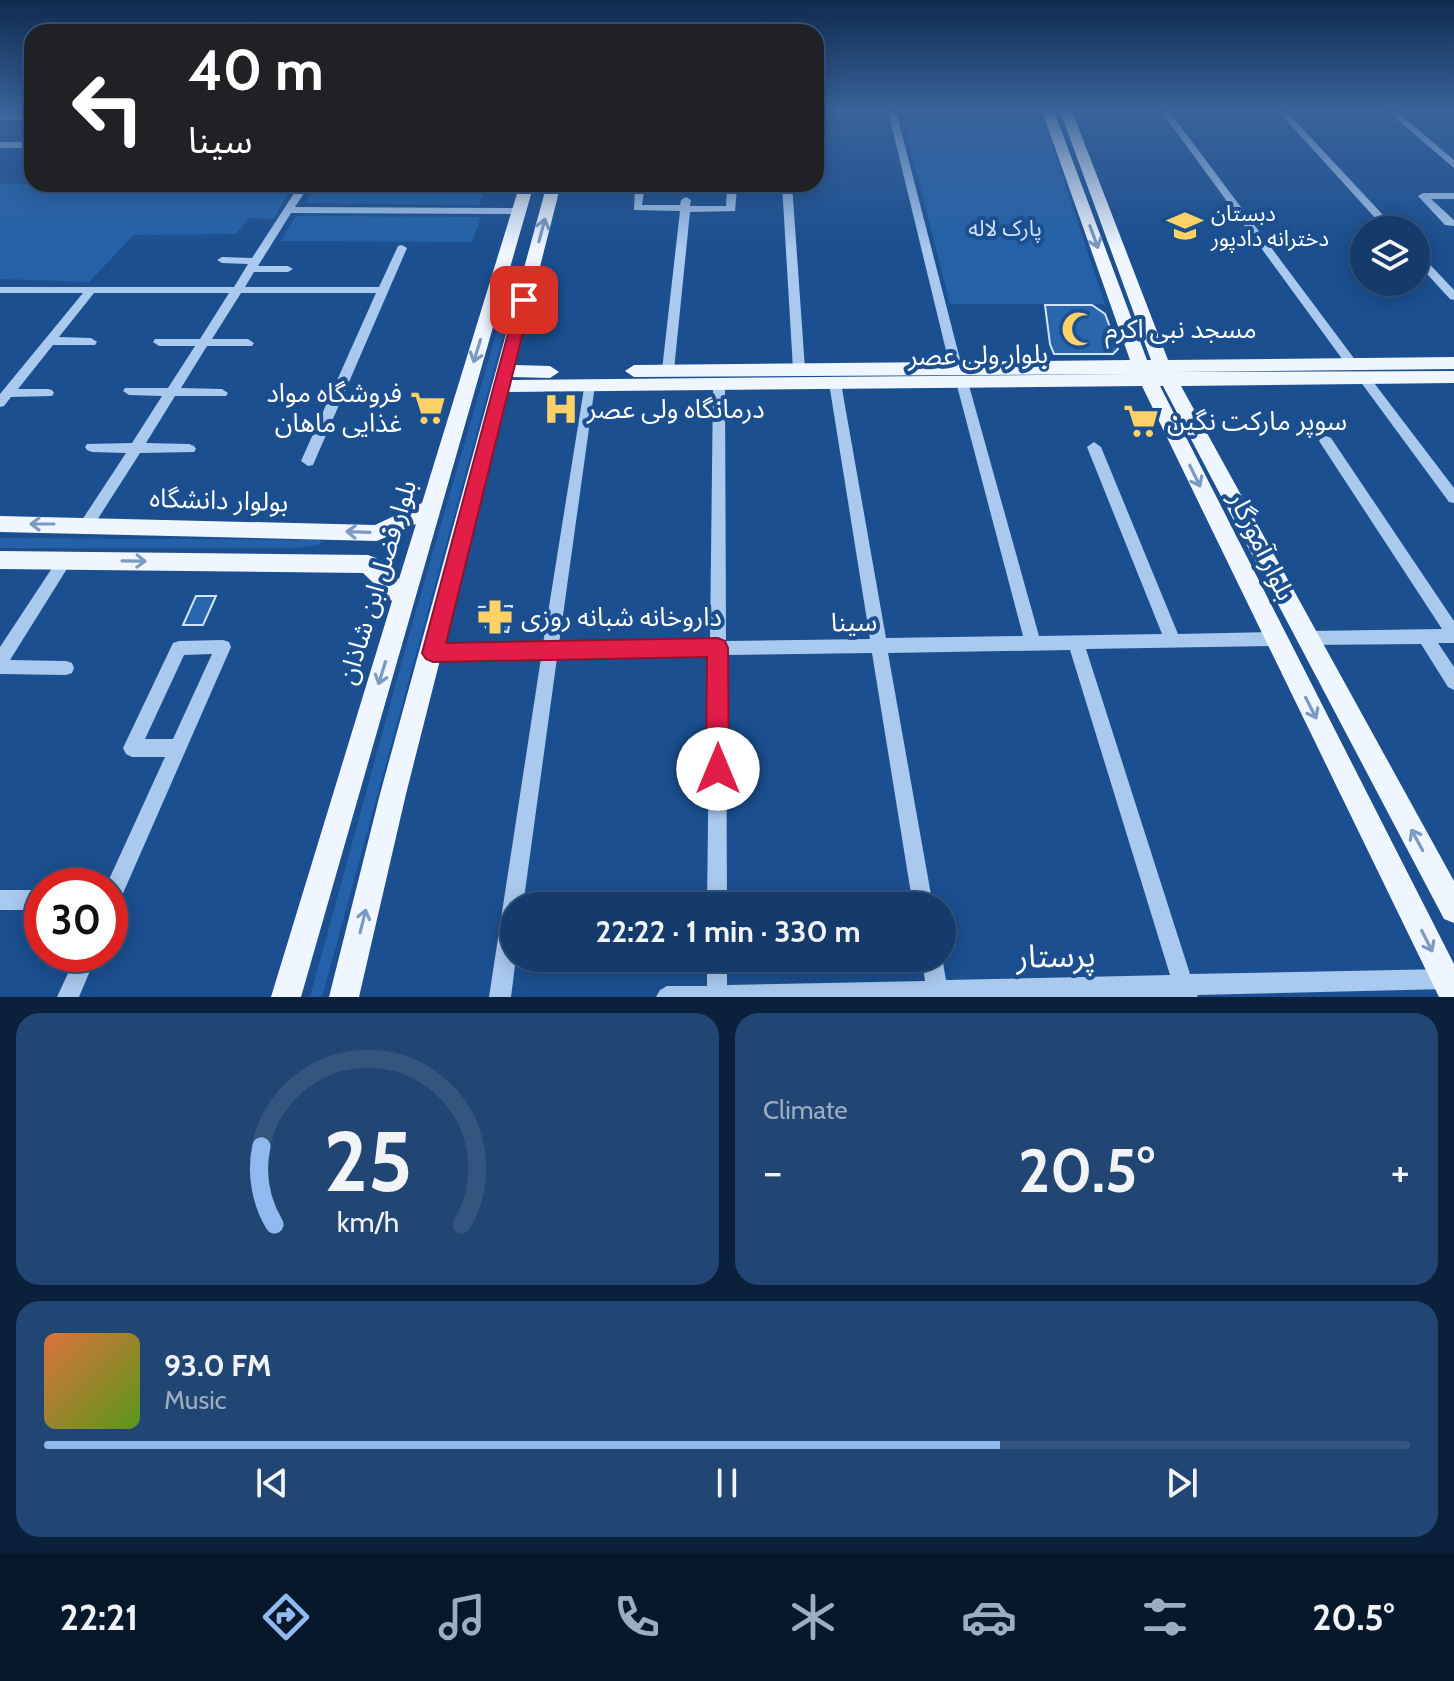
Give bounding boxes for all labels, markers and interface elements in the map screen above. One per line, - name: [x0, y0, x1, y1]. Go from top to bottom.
- text: 40 m: [188, 36, 324, 104]
- icon: left: [56, 56, 160, 160]
- text: سینا: [188, 118, 252, 162]
- place label: دبستان دخترانه دادپور: [1210, 200, 1329, 253]
- school or university icon: دبستان دخترانه دادپور: [1166, 207, 1204, 245]
- park label: پارک لاله: [968, 215, 1042, 243]
- map controls: [1350, 216, 1430, 296]
- button: layers: [1350, 216, 1430, 296]
- one-way arrow: [536, 218, 551, 244]
- one-way arrow: [1088, 224, 1102, 249]
- pin: [490, 266, 558, 334]
- icon: arrive: [502, 278, 546, 322]
- mosque icon: مسجد نبی اکرم: [1060, 310, 1098, 348]
- place label: مسجد نبی اکرم: [1105, 313, 1257, 349]
- one-way arrow: [469, 338, 484, 364]
- street label: بلوار ولی عصر: [907, 338, 1048, 372]
- place label: فروشگاه مواد غذایی ماهان: [266, 377, 402, 439]
- supermarket icon: فروشگاه مواد غذایی ماهان: [409, 389, 447, 427]
- hospital icon: درمانگاه ولی عصر: [542, 390, 580, 428]
- place label: درمانگاه ولی عصر: [586, 393, 765, 425]
- supermarket icon: سوپر مارکت نگین: [1122, 402, 1160, 440]
- place label: سوپر مارکت نگین: [1167, 405, 1347, 438]
- one-way arrow: [1188, 463, 1204, 487]
- street label: بلوار فضل ابن شاذان: [331, 476, 423, 688]
- street label: بولوار دانشگاه: [149, 482, 289, 518]
- street label: بلوار آموزگار: [1222, 486, 1302, 606]
- one-way arrow: [29, 516, 56, 532]
- one-way arrow: [345, 525, 372, 540]
- one-way arrow: [120, 553, 147, 569]
- pharmacy icon: داروخانه شبانه روزی: [476, 598, 514, 636]
- place label: داروخانه شبانه روزی: [521, 601, 722, 633]
- street label: سینا: [830, 606, 878, 638]
- one-way arrow: [374, 659, 389, 685]
- one-way arrow: [1304, 696, 1319, 720]
- position arrow: [676, 727, 760, 811]
- one-way arrow: [1409, 829, 1425, 853]
- speed limit sign: 30: [24, 868, 128, 972]
- one-way arrow: [356, 909, 371, 935]
- text: 22:22 · 1 min · 330 m: [595, 913, 861, 950]
- one-way arrow: [1420, 929, 1436, 953]
- street label: پرستار: [1015, 935, 1096, 977]
- text: Climate: [763, 1094, 848, 1126]
- text: 25: [323, 1111, 412, 1212]
- text: 20.5°: [1018, 1134, 1155, 1207]
- text: −: [763, 1145, 782, 1198]
- text: +: [1391, 1145, 1410, 1198]
- text: km/h: [336, 1204, 399, 1239]
- text: 93.0 FM: [164, 1347, 272, 1384]
- text: Music: [164, 1384, 227, 1416]
- icon: previous: [250, 1461, 294, 1505]
- icon: pause: [705, 1461, 749, 1505]
- icon: next: [1160, 1461, 1204, 1505]
- icon: directions: [258, 1589, 314, 1645]
- icon: music: [434, 1589, 490, 1645]
- icon: phone: [609, 1589, 665, 1645]
- icon: climate: [785, 1589, 841, 1645]
- icon: car: [961, 1589, 1017, 1645]
- icon: filters: [1137, 1589, 1193, 1645]
- text: 22:21: [60, 1595, 138, 1639]
- text: 20.5°: [1312, 1595, 1394, 1639]

